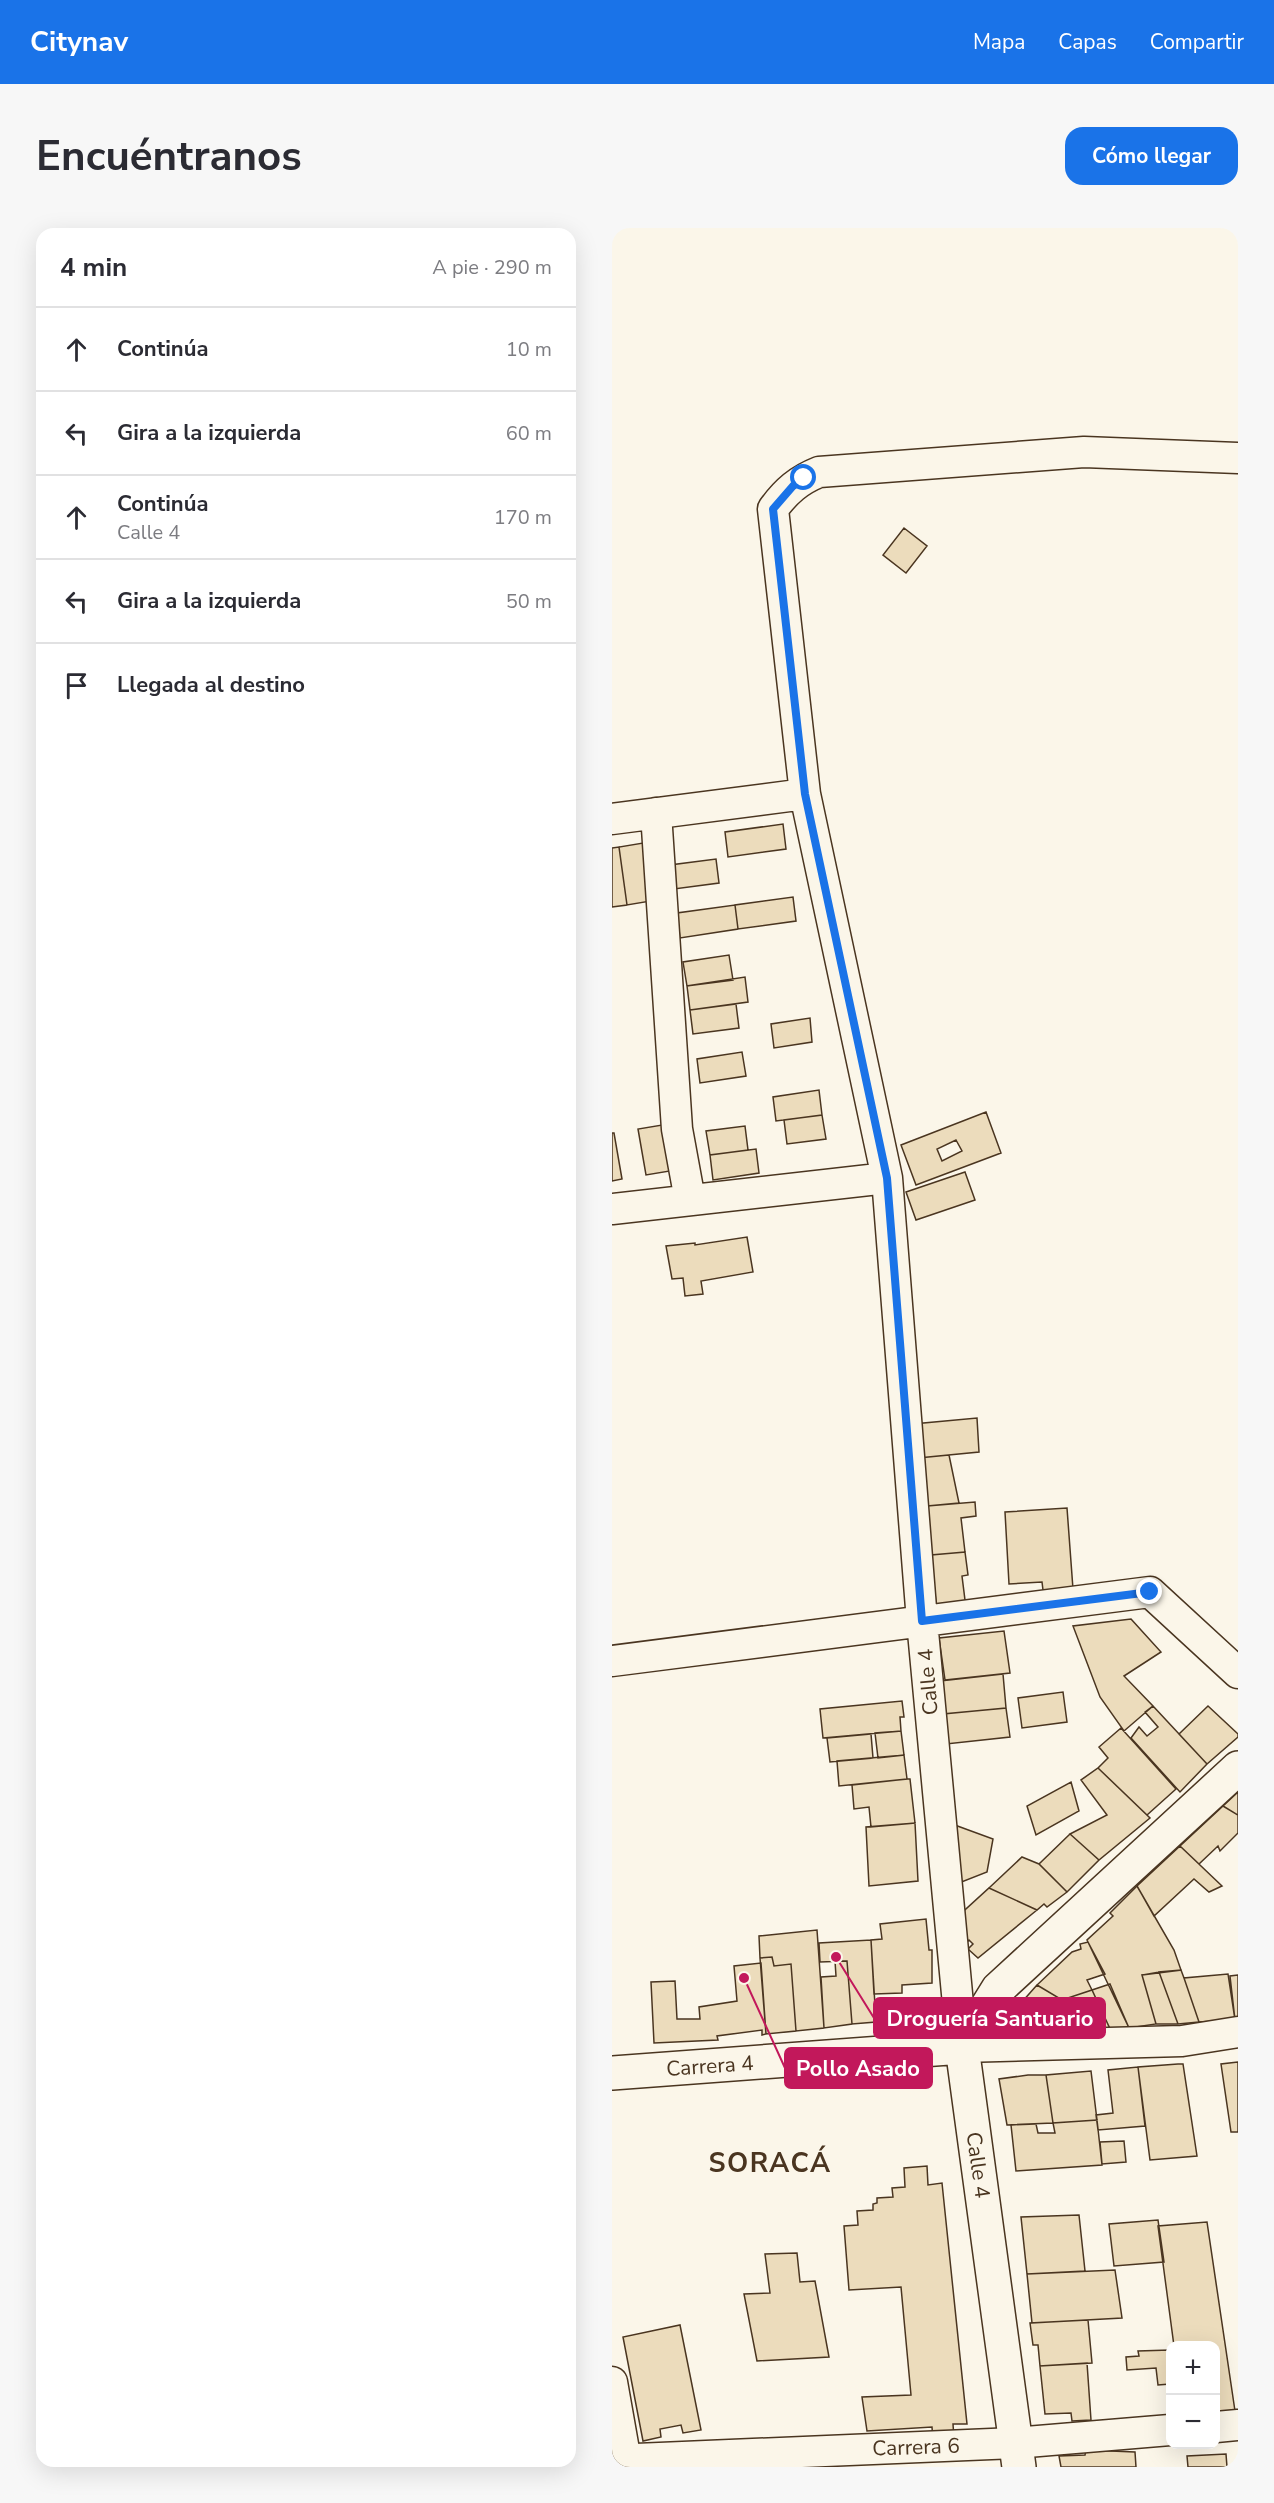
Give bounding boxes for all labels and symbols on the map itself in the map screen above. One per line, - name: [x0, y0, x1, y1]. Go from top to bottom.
- route start: [790, 464, 816, 490]
- route end: [1136, 1578, 1162, 1604]
- street label: Calle 4: [911, 1648, 945, 1716]
- callout: Droguería Santuario: [874, 1998, 1105, 2038]
- text: Droguería Santuario: [887, 2004, 1093, 2034]
- callout: Pollo Asado: [785, 2048, 932, 2088]
- street label: Carrera 4: [665, 2049, 755, 2083]
- text: Pollo Asado: [796, 2054, 920, 2084]
- street label: Calle 4: [960, 2130, 996, 2200]
- district label: SORACÁ: [708, 2145, 832, 2182]
- street label: Carrera 6: [872, 2431, 960, 2463]

